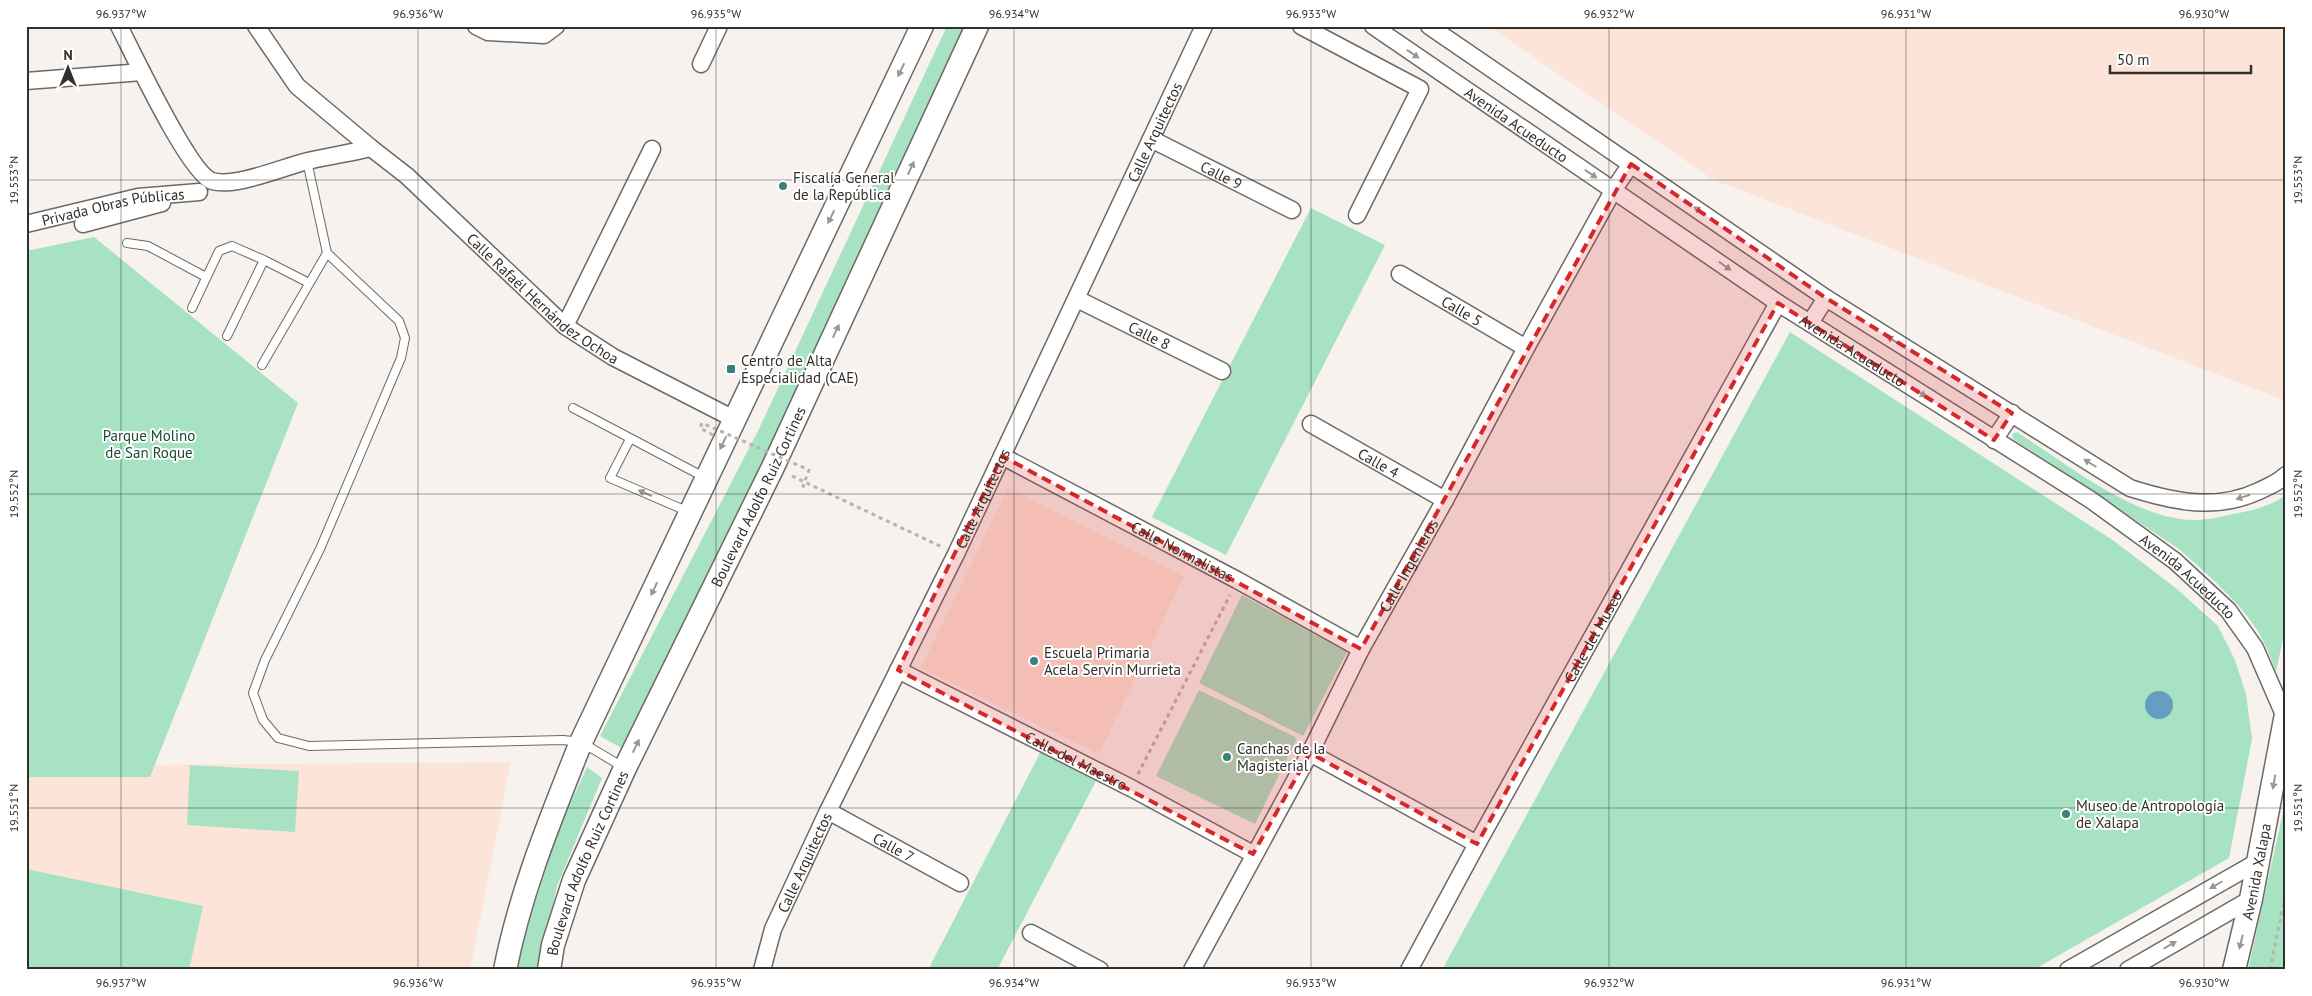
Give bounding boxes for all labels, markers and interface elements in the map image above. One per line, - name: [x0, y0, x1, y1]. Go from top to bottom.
- text: 96.937°W: [96, 6, 146, 21]
- text: 96.936°W: [393, 6, 443, 21]
- text: 96.935°W: [691, 6, 741, 21]
- text: 96.934°W: [989, 6, 1039, 21]
- text: 96.933°W: [1286, 6, 1336, 21]
- text: 96.932°W: [1584, 6, 1634, 21]
- text: 96.931°W: [1881, 6, 1931, 21]
- text: 96.930°W: [2179, 6, 2229, 21]
- north arrow: [42, 42, 92, 92]
- scale bar: [2110, 42, 2251, 74]
- text: N: [63, 46, 73, 64]
- one-way arrow: [1407, 49, 1420, 58]
- text: 50 m: [2117, 50, 2150, 69]
- one-way arrow: [896, 63, 904, 77]
- street label: Calle Arquitectos: [1123, 79, 1186, 185]
- street label: Avenida Acueducto: [1461, 82, 1572, 166]
- text: 19.553°N: [6, 156, 21, 204]
- street label: Calle 9: [1197, 156, 1246, 193]
- text: 19.553°N: [2290, 156, 2305, 204]
- one-way arrow: [908, 161, 916, 175]
- place label: Fiscalía General de la República: [793, 168, 895, 204]
- one-way arrow: [1585, 169, 1598, 179]
- marker: Fiscalía General de la República: [777, 180, 789, 192]
- street label: Privada Obras Públicas: [40, 184, 185, 229]
- one-way arrow: [1693, 206, 1706, 216]
- one-way arrow: [826, 210, 834, 224]
- street label: Calle Rafaél Hernández Ochoa: [463, 228, 622, 368]
- one-way arrow: [1718, 262, 1732, 271]
- street label: Calle 5: [1438, 291, 1486, 330]
- street label: Avenida Acueducto: [1796, 310, 1909, 390]
- street label: Calle 8: [1125, 317, 1174, 353]
- one-way arrow: [832, 324, 840, 338]
- one-way arrow: [1887, 335, 1900, 344]
- place label: Centro de Alta Especialidad (CAE): [741, 351, 859, 387]
- marker: Centro de Alta Especialidad (CAE): [725, 363, 737, 375]
- one-way arrow: [1914, 388, 1927, 398]
- street label: Boulevard Adolfo Ruiz Cortines: [706, 403, 809, 590]
- park label: Parque Molino de San Roque: [103, 426, 195, 462]
- one-way arrow: [719, 436, 727, 450]
- street label: Calle 4: [1355, 443, 1403, 482]
- street label: Calle Arquitectos: [950, 446, 1014, 552]
- one-way arrow: [2084, 458, 2097, 468]
- text: 19.552°N: [6, 470, 21, 518]
- text: 19.552°N: [2290, 470, 2305, 518]
- one-way arrow: [638, 488, 652, 496]
- one-way arrow: [2235, 493, 2250, 501]
- street label: Calle Ingenieros: [1374, 515, 1442, 615]
- street label: Calle Normalistas: [1128, 516, 1237, 586]
- street label: Avenida Acueducto: [2136, 529, 2240, 622]
- one-way arrow: [649, 582, 658, 597]
- street label: Calle del Museo: [1560, 587, 1626, 685]
- place label: Escuela Primaria Acela Servín Murrieta: [1044, 643, 1181, 679]
- marker: Escuela Primaria Acela Servín Murrieta: [1028, 655, 1040, 667]
- street label: Calle del Maestro: [1022, 727, 1131, 794]
- one-way arrow: [632, 738, 640, 753]
- place label: Canchas de la Magisterial: [1237, 739, 1325, 775]
- marker: Canchas de la Magisterial: [1221, 751, 1233, 763]
- street label: Boulevard Adolfo Ruiz Cortines: [542, 767, 632, 957]
- one-way arrow: [2269, 775, 2277, 791]
- text: 19.551°N: [6, 784, 21, 832]
- text: 19.551°N: [2290, 784, 2305, 832]
- place label: Museo de Antropología de Xalapa: [2076, 796, 2224, 832]
- marker: Museo de Antropología de Xalapa: [2060, 808, 2072, 820]
- street label: Calle Arquitectos: [773, 809, 836, 915]
- street label: Avenida Xalapa: [2237, 822, 2275, 922]
- street label: Calle 7: [870, 828, 918, 866]
- one-way arrow: [2209, 881, 2224, 889]
- one-way arrow: [2237, 934, 2245, 949]
- one-way arrow: [2163, 941, 2176, 950]
- text: 96.937°W: [96, 975, 146, 990]
- text: 96.936°W: [393, 975, 443, 990]
- text: 96.935°W: [691, 975, 741, 990]
- text: 96.934°W: [989, 975, 1039, 990]
- text: 96.933°W: [1286, 975, 1336, 990]
- text: 96.932°W: [1584, 975, 1634, 990]
- text: 96.931°W: [1881, 975, 1931, 990]
- text: 96.930°W: [2179, 975, 2229, 990]

